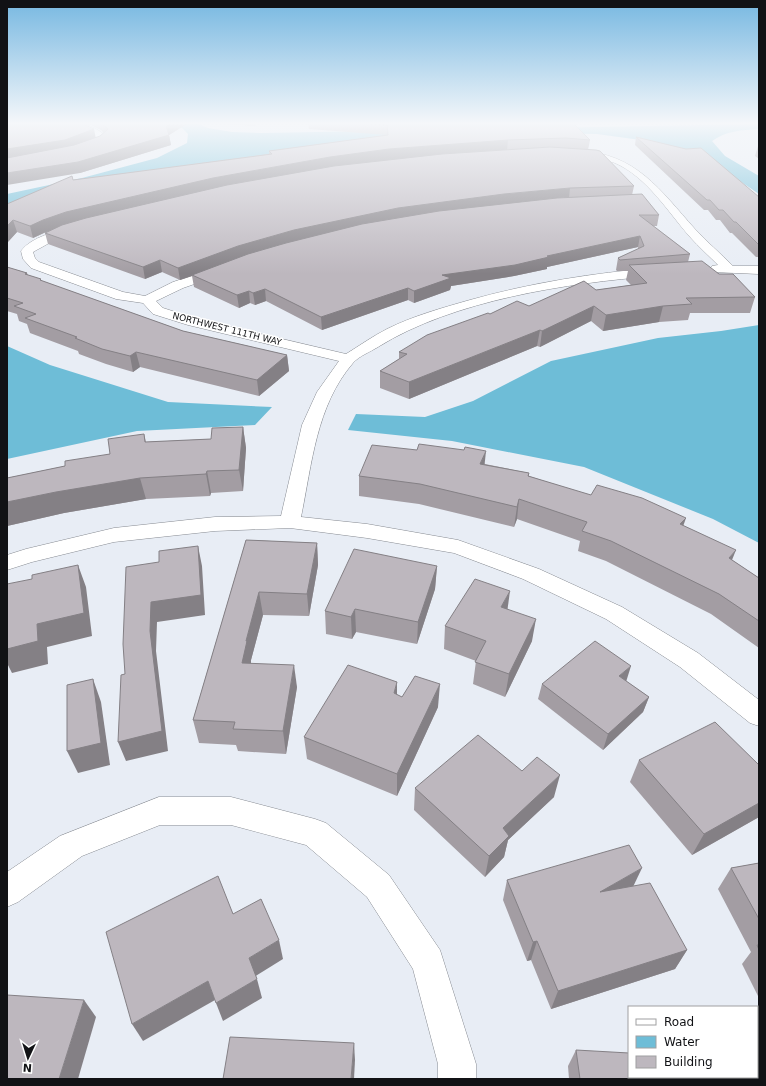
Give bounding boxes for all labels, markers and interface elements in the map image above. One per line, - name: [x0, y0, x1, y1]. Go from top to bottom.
- street label: NORTHWEST 111TH WAY: [171, 311, 283, 348]
- legend: [628, 1006, 758, 1078]
- text: Road: [664, 1015, 694, 1029]
- text: Water: [664, 1035, 700, 1049]
- north arrow: [8, 1038, 48, 1078]
- text: Building: [664, 1055, 713, 1069]
- text: N: [22, 1061, 32, 1074]

